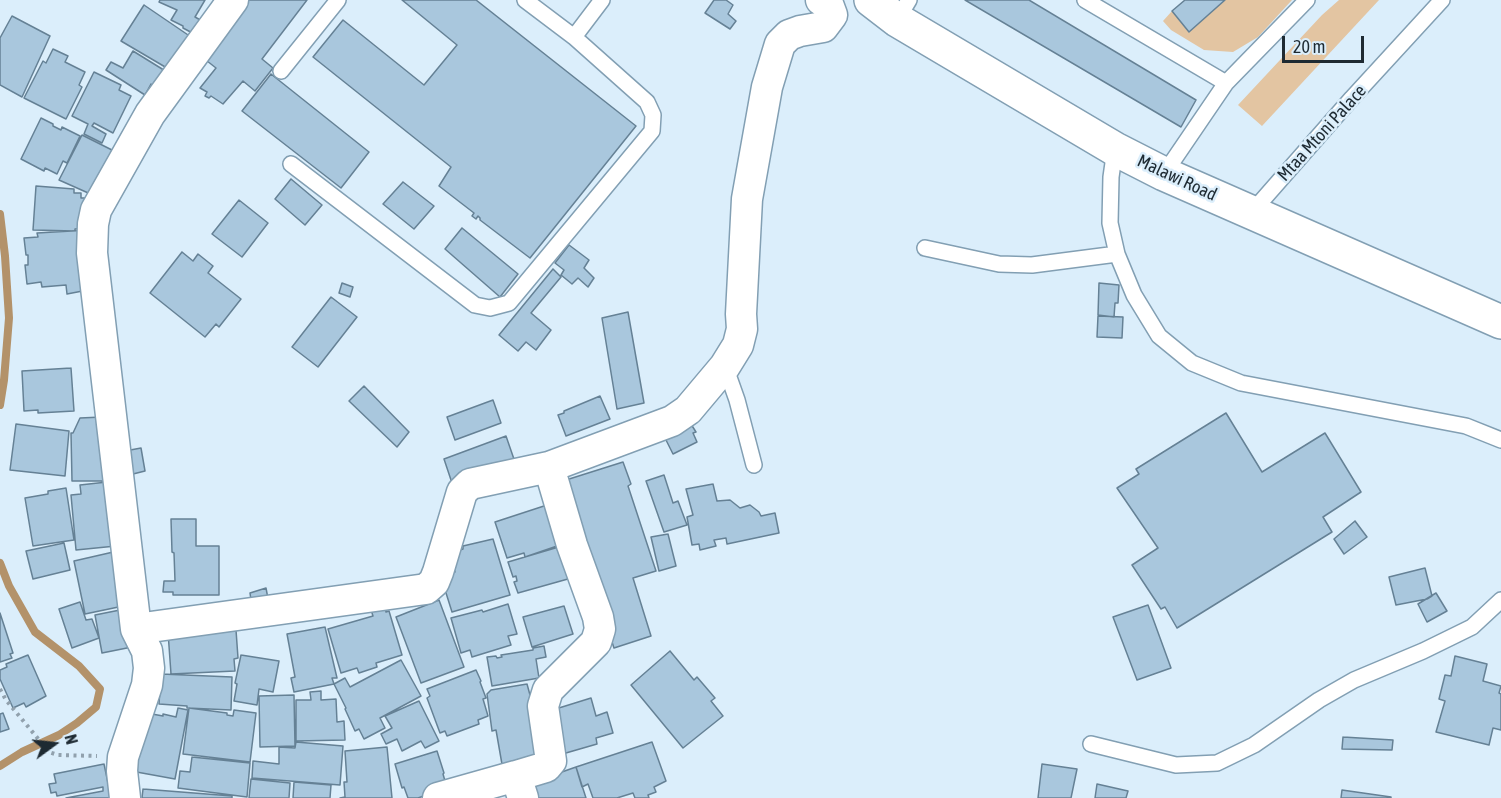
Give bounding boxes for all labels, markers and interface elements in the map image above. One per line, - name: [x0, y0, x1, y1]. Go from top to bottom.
- scale bar: [1285, 24, 1368, 62]
- text: 20 m: [1293, 36, 1325, 57]
- street label: Mtaa Mtoni Palace: [1273, 80, 1371, 186]
- street label: Malawi Road: [1134, 150, 1220, 206]
- north arrow: [24, 714, 84, 774]
- text: N: [61, 732, 81, 746]

